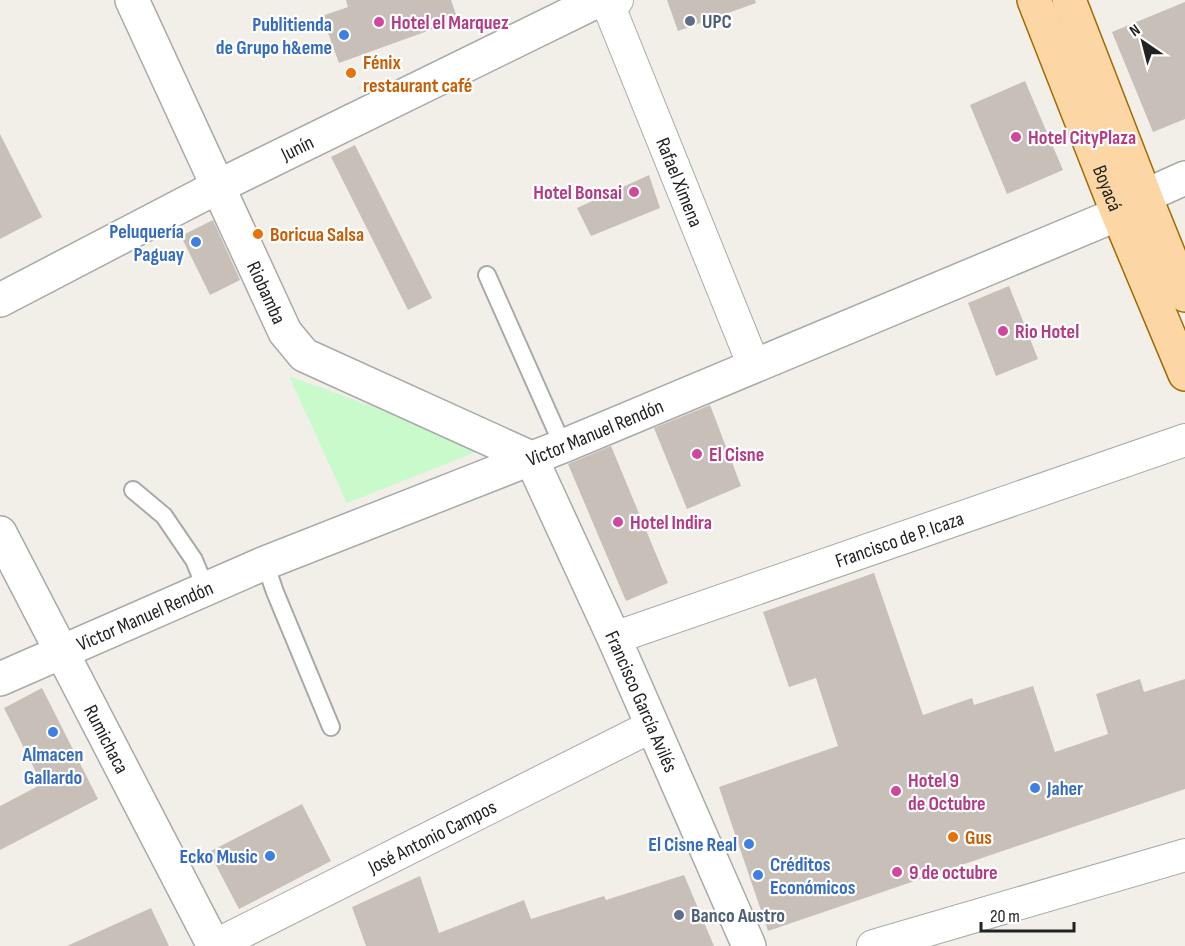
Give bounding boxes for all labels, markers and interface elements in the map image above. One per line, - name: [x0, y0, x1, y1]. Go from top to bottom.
- place label: UPC: [702, 10, 732, 34]
- place label: Hotel el Marquez: [391, 11, 509, 35]
- north arrow: [1113, 12, 1173, 72]
- place label: Publitienda de Grupo h&eme: [216, 13, 332, 60]
- marker: UPC: [683, 14, 697, 28]
- marker: Hotel el Marquez: [372, 15, 386, 29]
- text: N: [1126, 21, 1144, 41]
- marker: Publitienda de Grupo h&eme: [337, 28, 351, 42]
- place label: Fénix restaurant café: [363, 51, 472, 98]
- marker: Fénix restaurant café: [344, 66, 358, 80]
- place label: Hotel CityPlaza: [1028, 126, 1136, 150]
- marker: Hotel CityPlaza: [1009, 130, 1023, 144]
- street label: Junín: [277, 131, 318, 167]
- street label: Rafael Ximena: [650, 134, 708, 231]
- street label: Boyacá: [1087, 162, 1127, 215]
- place label: Hotel Bonsai: [533, 181, 622, 205]
- marker: Hotel Bonsai: [627, 185, 641, 199]
- place label: Peluquería Paguay: [109, 220, 185, 267]
- place label: Boricua Salsa: [270, 223, 364, 247]
- marker: Boricua Salsa: [251, 227, 265, 241]
- marker: Peluquería Paguay: [189, 235, 203, 249]
- street label: Riobamba: [241, 258, 291, 328]
- place label: Rio Hotel: [1015, 320, 1079, 344]
- marker: Rio Hotel: [996, 324, 1010, 338]
- street label: Victor Manuel Rendón: [523, 394, 667, 472]
- place label: El Cisne: [709, 443, 764, 467]
- marker: El Cisne: [690, 447, 704, 461]
- street label: Francisco de P. Icaza: [832, 507, 967, 573]
- place label: Hotel Indira: [630, 511, 712, 535]
- marker: Hotel Indira: [611, 515, 625, 529]
- street label: Victor Manuel Rendón: [73, 576, 217, 657]
- street label: Francisco García Avilés: [599, 627, 682, 776]
- street label: Rumichaca: [78, 701, 134, 778]
- marker: Almacen Gallardo: [46, 725, 60, 739]
- place label: Almacen Gallardo: [21, 743, 84, 790]
- place label: Hotel 9 de Octubre: [908, 769, 986, 816]
- place label: Jaher: [1046, 777, 1083, 801]
- marker: Jaher: [1028, 781, 1042, 795]
- marker: Hotel 9 de Octubre: [889, 784, 903, 798]
- street label: José Antonio Campos: [364, 795, 501, 880]
- place label: Gus: [965, 826, 992, 850]
- marker: Gus: [946, 830, 960, 844]
- place label: El Cisne Real: [648, 833, 737, 857]
- marker: El Cisne Real: [742, 837, 756, 851]
- place label: Ecko Music: [180, 845, 258, 869]
- marker: Ecko Music: [263, 849, 277, 863]
- place label: Créditos Económicos: [770, 853, 856, 900]
- place label: 9 de octubre: [909, 861, 998, 885]
- marker: 9 de octubre: [890, 865, 904, 879]
- marker: Créditos Económicos: [751, 868, 765, 882]
- scale bar: [981, 895, 1074, 933]
- place label: Banco Austro: [691, 904, 785, 928]
- text: 20 m: [990, 906, 1020, 927]
- marker: Banco Austro: [672, 908, 686, 922]

